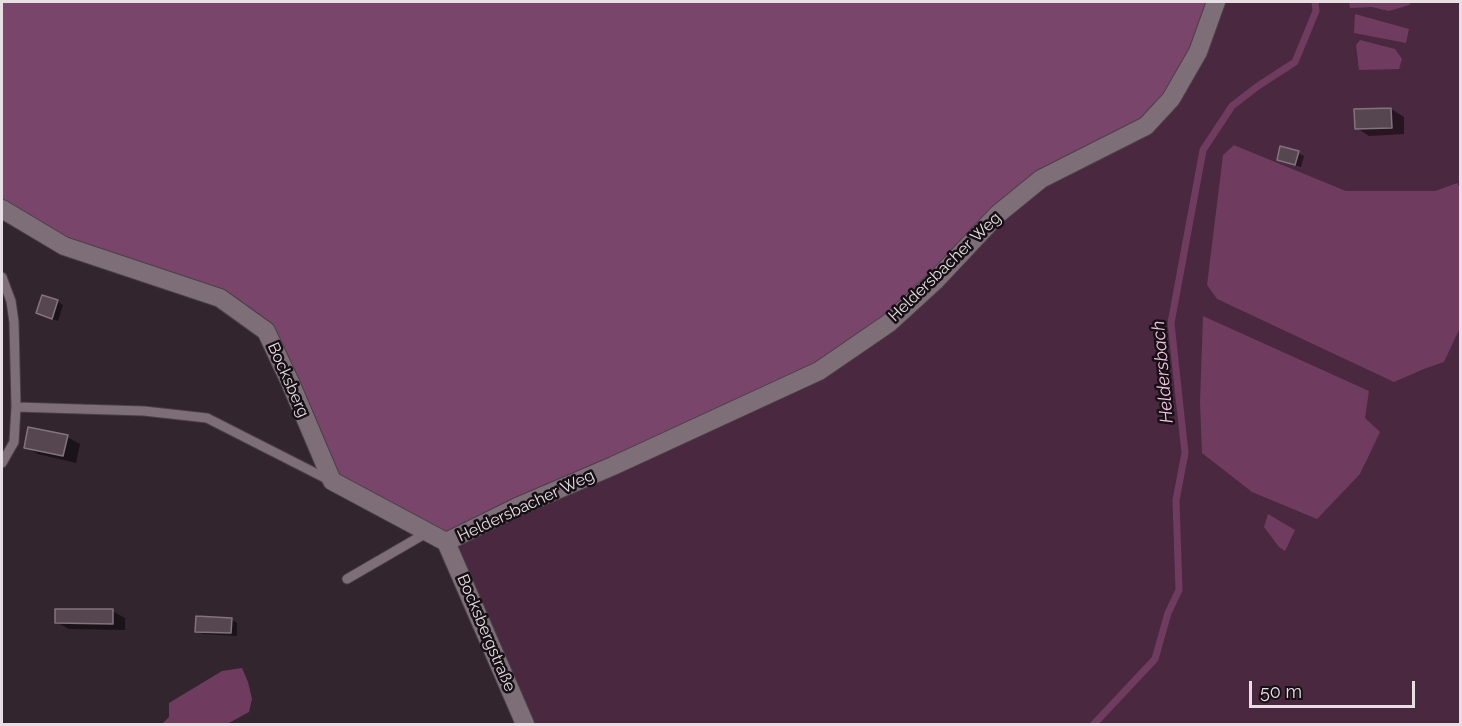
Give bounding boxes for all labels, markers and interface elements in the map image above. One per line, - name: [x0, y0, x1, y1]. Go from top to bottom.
- street label: Heldersbacher Weg: [885, 208, 1005, 326]
- water label: Heldersbach: [1148, 320, 1178, 424]
- street label: Bocksberg: [263, 340, 313, 420]
- street label: Heldersbacher Weg: [454, 466, 598, 546]
- street label: Bocksbergstraße: [453, 572, 519, 694]
- scale bar: [1252, 669, 1418, 707]
- text: 50 m: [1260, 681, 1302, 702]

